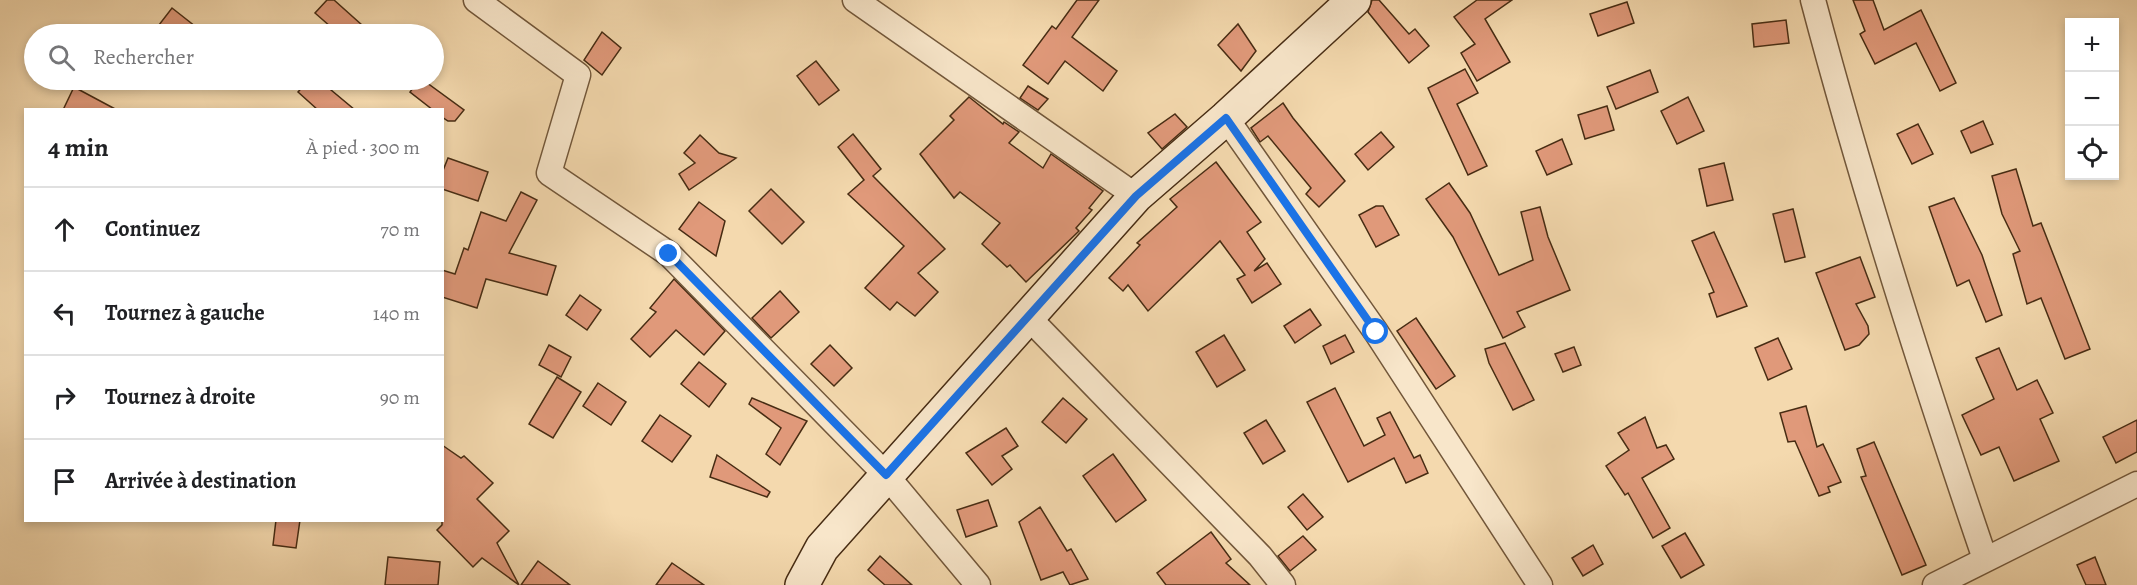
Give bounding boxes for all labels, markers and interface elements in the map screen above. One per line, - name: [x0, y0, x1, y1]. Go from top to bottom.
- map controls: [2065, 18, 2119, 180]
- button: +: [2065, 18, 2119, 72]
- search box: [24, 24, 444, 90]
- icon: search: [45, 41, 78, 74]
- text: Rechercher: [93, 42, 194, 72]
- button: −: [2065, 72, 2119, 126]
- button: locate: [2065, 126, 2119, 180]
- text: 4 min: [48, 130, 109, 165]
- text: À pied · 300 m: [306, 134, 420, 161]
- icon: ahead: [48, 213, 81, 246]
- text: Continuez: [105, 214, 200, 244]
- text: 70 m: [380, 216, 420, 243]
- route end: [655, 240, 681, 266]
- icon: left: [48, 297, 81, 330]
- text: Tournez à gauche: [105, 298, 265, 328]
- text: 140 m: [373, 300, 420, 327]
- route start: [1362, 318, 1388, 344]
- icon: right: [48, 381, 81, 414]
- text: Tournez à droite: [105, 382, 256, 412]
- text: 90 m: [380, 384, 420, 411]
- icon: arrive: [48, 465, 81, 498]
- text: Arrivée à destination: [105, 466, 296, 496]

